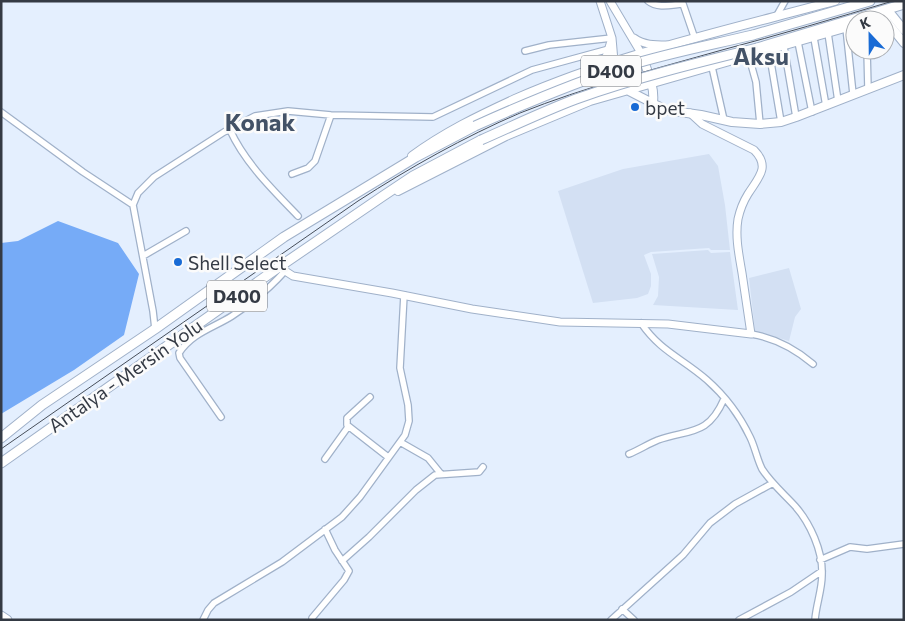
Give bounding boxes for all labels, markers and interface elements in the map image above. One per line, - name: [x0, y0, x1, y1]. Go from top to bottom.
- north arrow: [845, 10, 895, 60]
- text: K: [857, 13, 873, 32]
- district label: Aksu: [733, 41, 789, 70]
- road number: D400: [581, 56, 641, 86]
- place label: bpet: [645, 96, 685, 119]
- marker: bpet: [629, 101, 641, 113]
- district label: Konak: [225, 107, 295, 136]
- place label: Shell Select: [188, 251, 287, 274]
- marker: Shell Select: [172, 256, 184, 268]
- road number: D400: [207, 280, 267, 312]
- street label: Antalya - Mersin Yolu: [44, 313, 206, 437]

